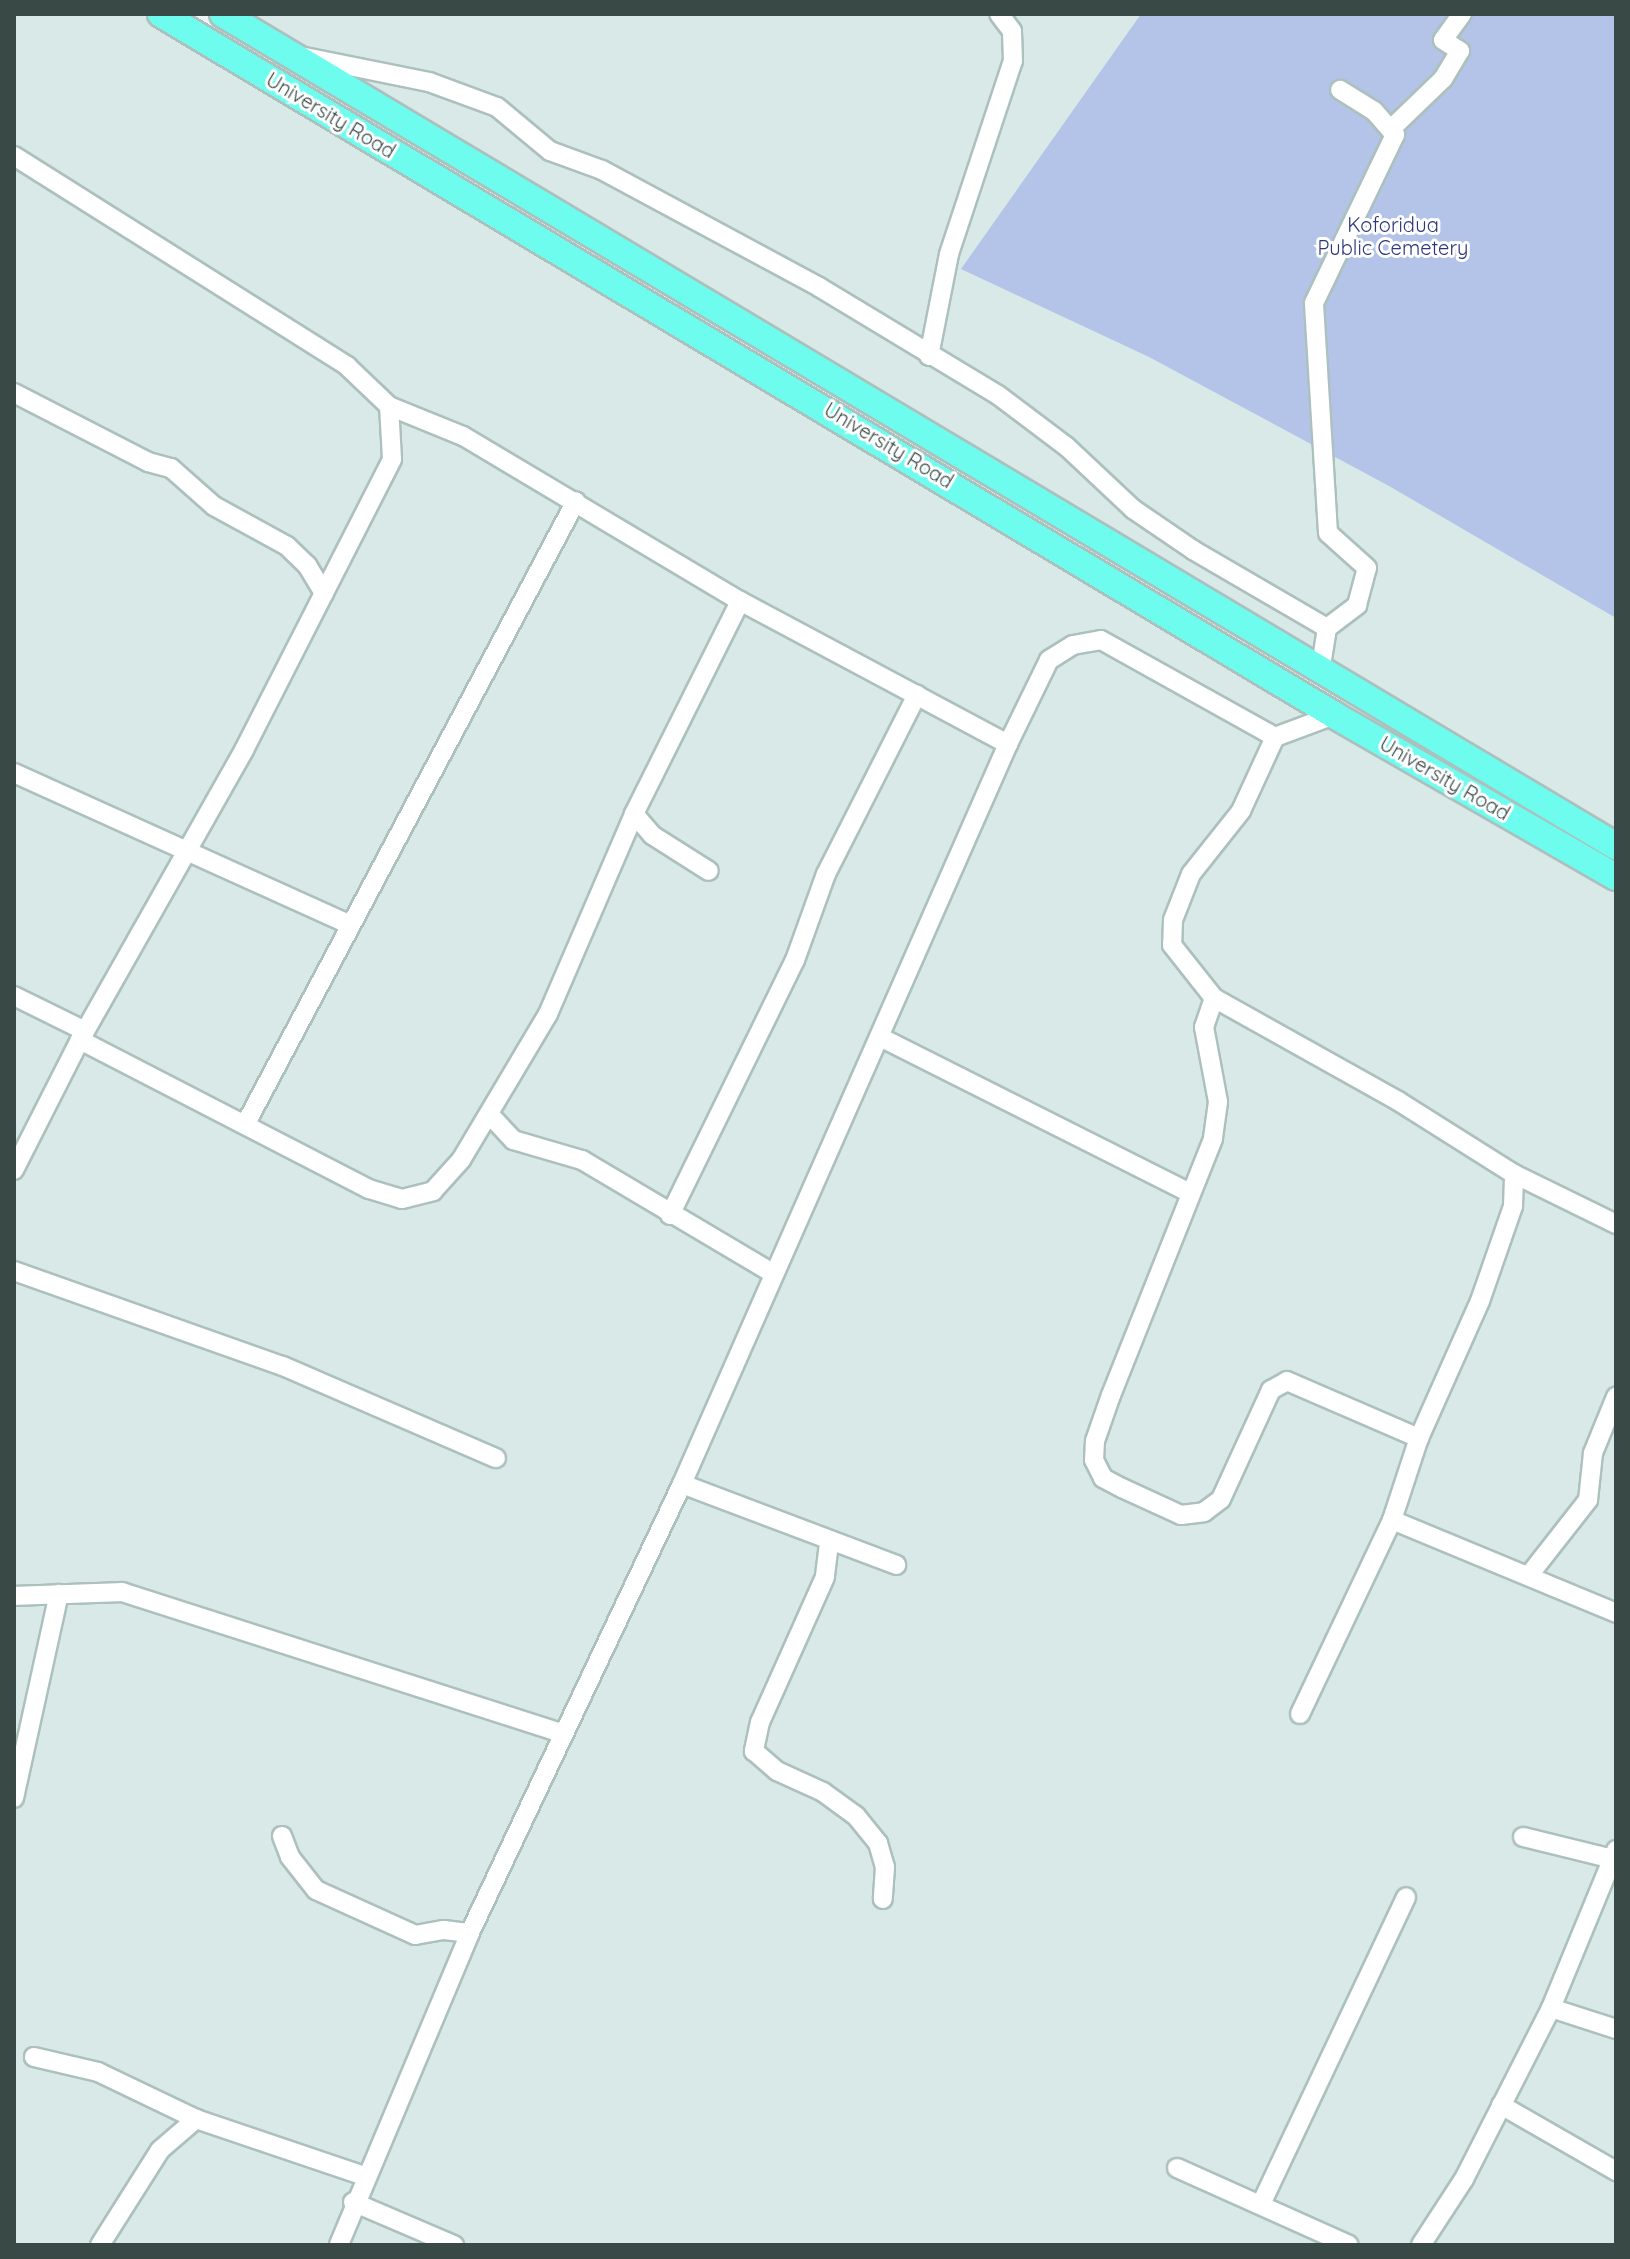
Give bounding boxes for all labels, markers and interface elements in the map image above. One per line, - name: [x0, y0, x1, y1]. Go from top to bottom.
- street label: University Road: [262, 67, 400, 163]
- park label: Koforidua Public Cemetery: [1318, 213, 1468, 260]
- street label: University Road: [820, 397, 958, 493]
- street label: University Road: [1376, 731, 1514, 825]

